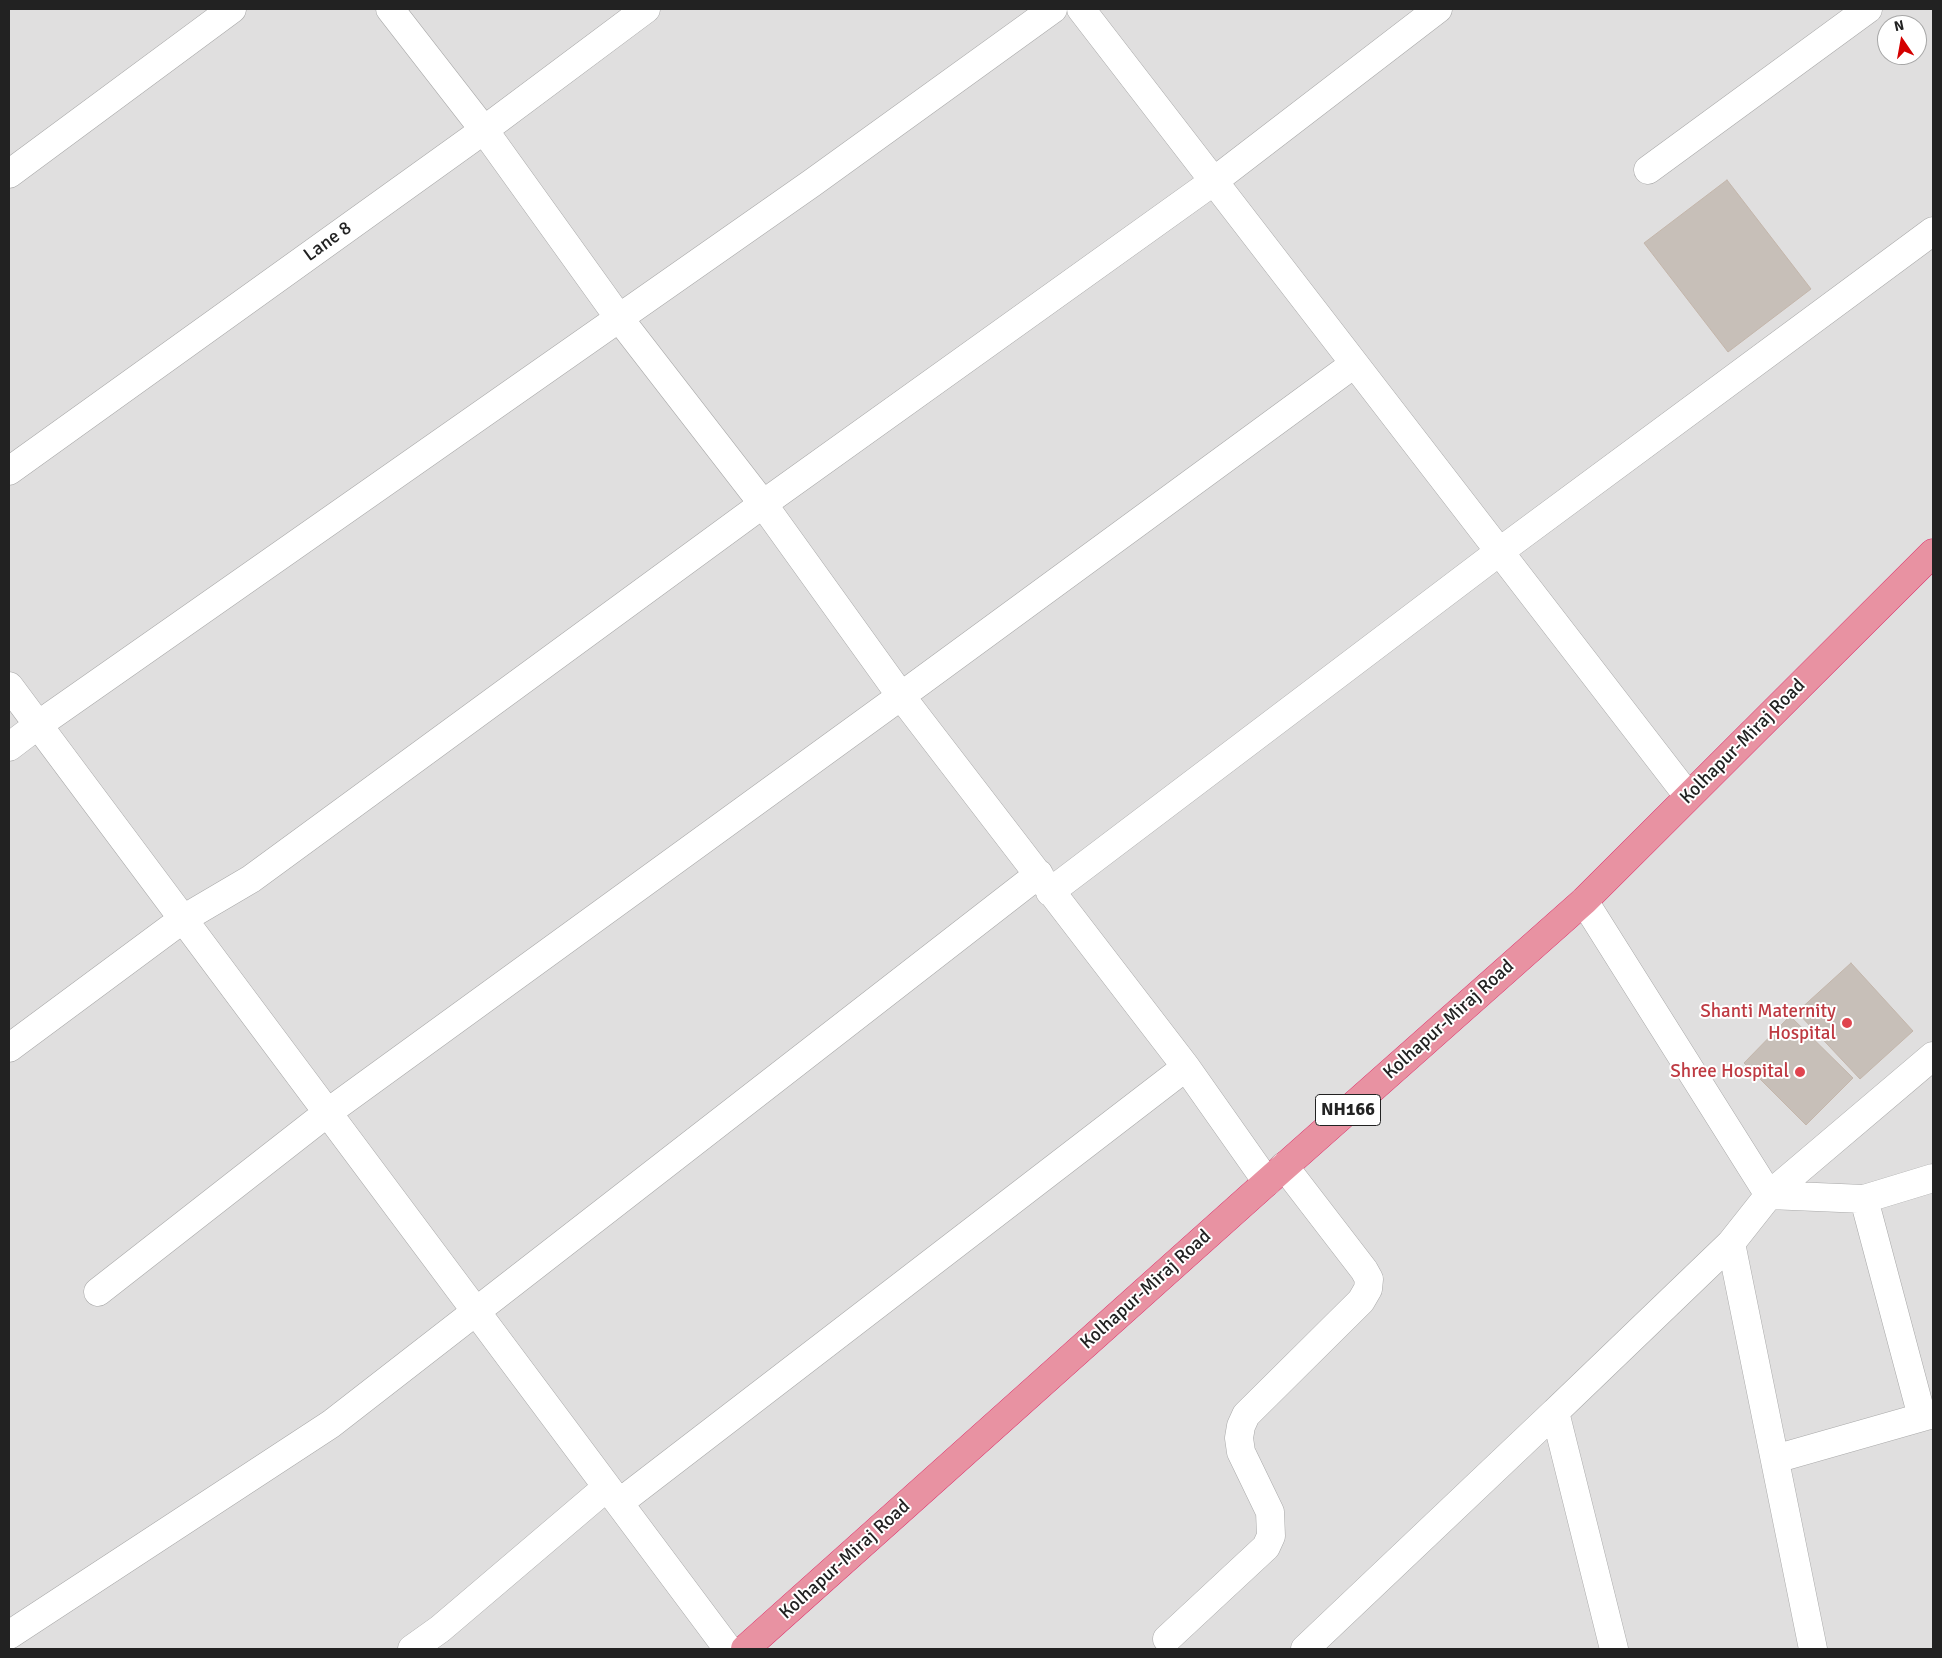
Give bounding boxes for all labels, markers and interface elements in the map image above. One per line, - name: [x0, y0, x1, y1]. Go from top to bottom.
- north arrow: [1877, 15, 1927, 65]
- text: N: [1892, 16, 1906, 35]
- street label: Lane 8: [300, 217, 356, 267]
- street label: Kolhapur-Miraj Road: [1676, 675, 1810, 809]
- street label: Kolhapur-Miraj Road: [1379, 955, 1519, 1085]
- place label: Shanti Maternity Hospital: [1700, 1001, 1836, 1045]
- marker: Shanti Maternity Hospital: [1840, 1016, 1854, 1030]
- place label: Shree Hospital: [1670, 1061, 1789, 1083]
- marker: Shree Hospital: [1793, 1065, 1807, 1079]
- road number: NH166: [1316, 1094, 1380, 1126]
- street label: Kolhapur-Miraj Road: [1076, 1225, 1216, 1355]
- street label: Kolhapur-Miraj Road: [775, 1495, 915, 1625]

